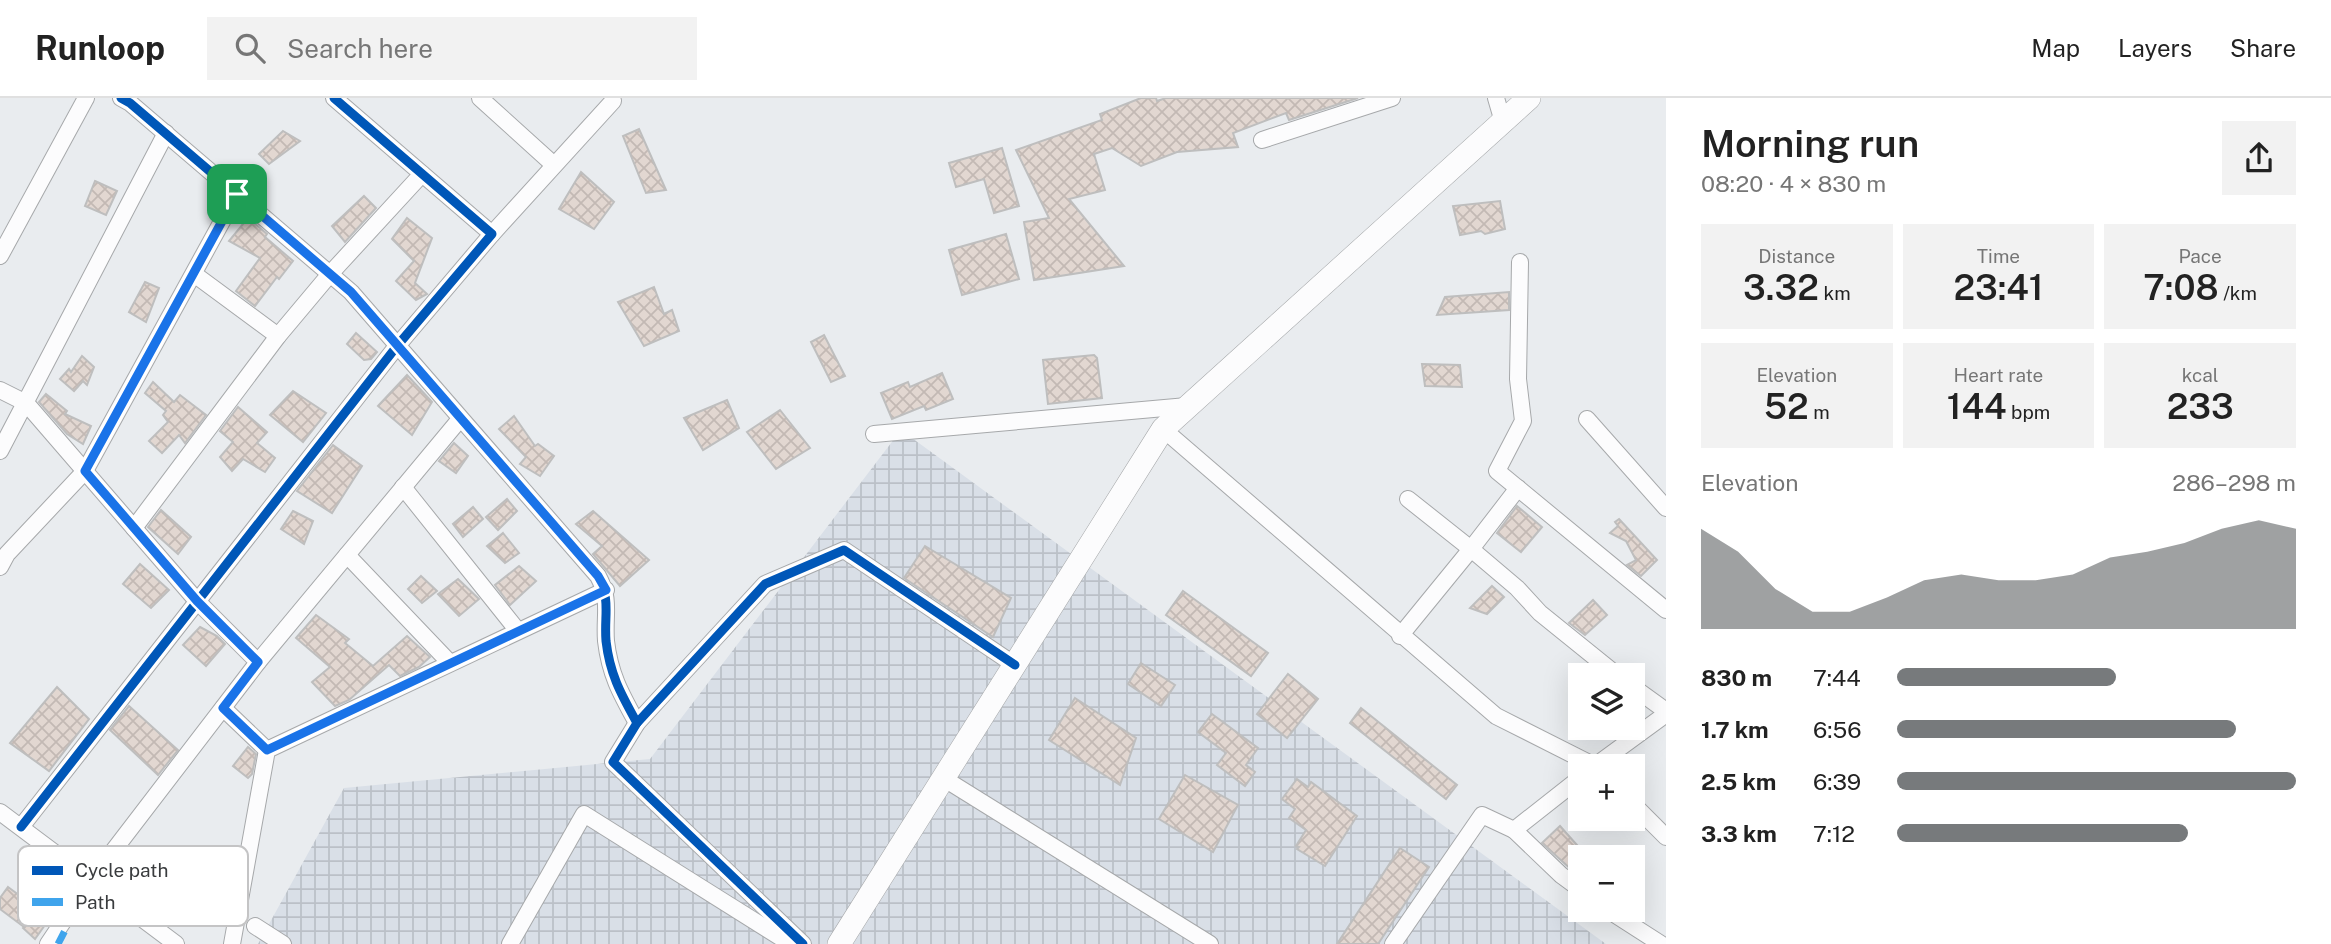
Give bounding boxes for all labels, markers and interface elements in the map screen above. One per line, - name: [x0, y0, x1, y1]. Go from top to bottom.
- search box: [207, 17, 697, 80]
- text: Runloop: [35, 29, 165, 67]
- icon: search: [231, 29, 269, 67]
- text: Search here: [287, 33, 433, 64]
- text: Map: [2031, 34, 2080, 62]
- text: Layers: [2118, 34, 2192, 62]
- text: Share: [2230, 34, 2296, 62]
- text: Morning run: [1701, 121, 1919, 166]
- button: share: [2222, 121, 2296, 195]
- pin: [207, 164, 267, 224]
- text: 08:20 · 4 × 830 m: [1701, 170, 1886, 197]
- icon: arrive: [218, 175, 256, 213]
- text: Distance: [1758, 245, 1835, 267]
- text: Time: [1977, 245, 2020, 267]
- text: Pace: [2178, 245, 2222, 267]
- text: 3.32: [1743, 267, 1819, 308]
- text: 23:41: [1953, 267, 2044, 308]
- text: 7:08: [2143, 267, 2219, 308]
- text: km: [1819, 282, 1851, 304]
- text: /km: [2219, 282, 2257, 304]
- text: Elevation: [1757, 364, 1837, 386]
- text: Heart rate: [1954, 364, 2043, 386]
- text: kcal: [2182, 364, 2219, 386]
- text: 52: [1764, 386, 1809, 427]
- text: 144: [1947, 386, 2006, 427]
- text: 233: [2167, 386, 2234, 427]
- text: m: [1809, 401, 1830, 423]
- text: bpm: [2006, 401, 2050, 423]
- text: Elevation: [1701, 469, 1799, 496]
- text: 286–298 m: [2172, 469, 2296, 496]
- map controls: [1568, 663, 1645, 922]
- button: layers: [1568, 663, 1645, 740]
- text: 830 m: [1701, 664, 1772, 691]
- text: 7:44: [1813, 664, 1861, 691]
- text: 1.7 km: [1701, 716, 1769, 743]
- text: 6:56: [1813, 716, 1862, 743]
- button: +: [1568, 754, 1645, 831]
- text: 2.5 km: [1701, 768, 1776, 795]
- text: 6:39: [1813, 768, 1861, 795]
- text: 3.3 km: [1701, 820, 1777, 847]
- text: 7:12: [1813, 820, 1855, 847]
- button: −: [1568, 845, 1645, 922]
- legend: [18, 846, 248, 926]
- text: Cycle path: [75, 859, 168, 881]
- text: Path: [75, 891, 115, 913]

